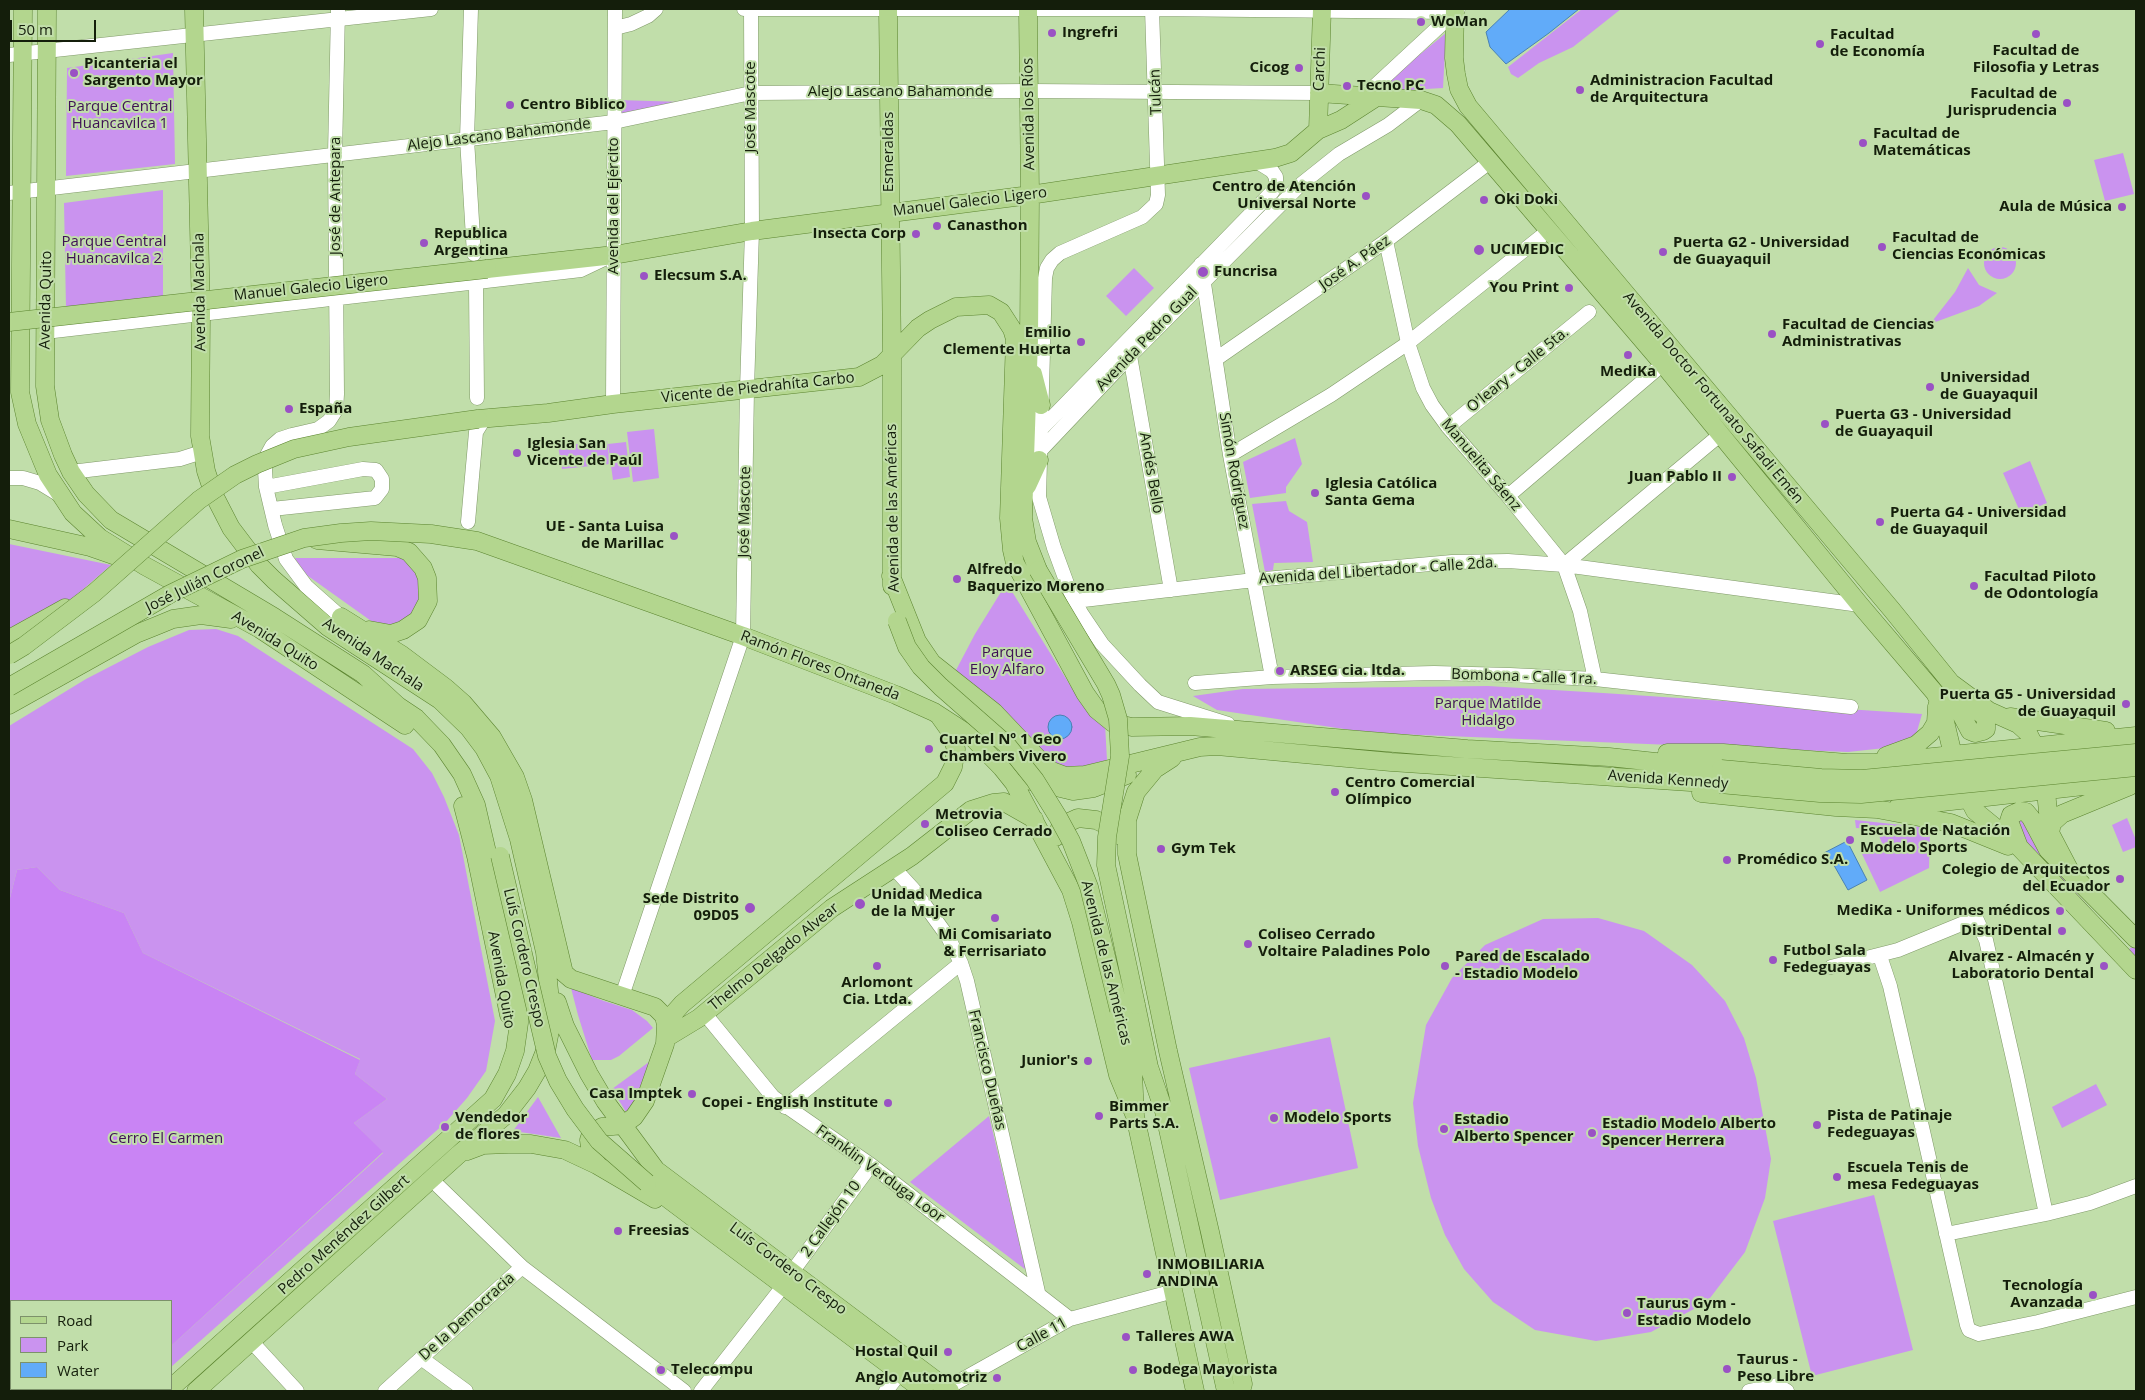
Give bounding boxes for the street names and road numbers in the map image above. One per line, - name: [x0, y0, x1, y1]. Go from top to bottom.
- street label: Carchi: [1310, 47, 1330, 91]
- street label: Avenida los Ríos: [1019, 57, 1039, 171]
- street label: José Mascote: [742, 61, 760, 153]
- street label: Tulcán: [1146, 69, 1166, 115]
- street label: Alejo Lascano Bahamonde: [808, 83, 992, 101]
- street label: Esmeraldas: [880, 112, 898, 192]
- street label: Alejo Lascano Bahamonde: [406, 115, 592, 155]
- street label: José de Antepara: [327, 137, 345, 255]
- street label: Avenida del Ejército: [605, 137, 623, 275]
- street label: Manuel Galecio Ligero: [892, 184, 1048, 220]
- street label: José A. Páez: [1316, 232, 1394, 294]
- street label: Avenida Machala: [190, 233, 210, 351]
- street label: Avenida Quito: [36, 250, 56, 350]
- street label: Manuel Galecio Ligero: [233, 271, 389, 305]
- street label: Avenida Pedro Gual: [1093, 283, 1201, 395]
- street label: Avenida Doctor Fortunato Safadi Emén: [1619, 288, 1807, 508]
- street label: O'leary - Calle 5ta.: [1464, 323, 1572, 417]
- street label: Vicente de Piedrahíta Carbo: [660, 369, 856, 407]
- street label: Simón Rodríguez: [1215, 411, 1253, 531]
- street label: Manuelita Sáenz: [1437, 415, 1525, 515]
- street label: Avenida de las Américas: [883, 423, 903, 593]
- street label: Andés Bello: [1135, 431, 1167, 515]
- street label: José Mascote: [735, 466, 755, 558]
- street label: José Julián Coronel: [143, 543, 267, 617]
- street label: Avenida del Libertador - Calle 2da.: [1258, 554, 1498, 588]
- street label: Avenida Quito: [228, 607, 322, 675]
- street label: Avenida Machala: [319, 614, 427, 696]
- street label: Ramón Flores Ontaneda: [738, 627, 902, 705]
- street label: Bombona - Calle 1ra.: [1451, 665, 1597, 689]
- street label: Avenida Kennedy: [1607, 767, 1729, 793]
- street label: Avenida de las Américas: [1077, 879, 1135, 1047]
- street label: Luís Cordero Crespo: [499, 887, 549, 1029]
- street label: Thelmo Delgado Alvear: [705, 899, 843, 1015]
- street label: Avenida Quito: [484, 930, 518, 1030]
- street label: Francisco Dueñas: [964, 1008, 1010, 1132]
- street label: Franklin Verduga Loor: [812, 1121, 948, 1227]
- street label: Pedro Menéndez Gilbert: [275, 1171, 413, 1299]
- street label: 2 Callejón 10: [797, 1178, 865, 1260]
- street label: Luís Cordero Crespo: [726, 1219, 850, 1319]
- street label: De la Democracia: [415, 1269, 519, 1365]
- street label: Calle 11: [1014, 1314, 1070, 1356]

